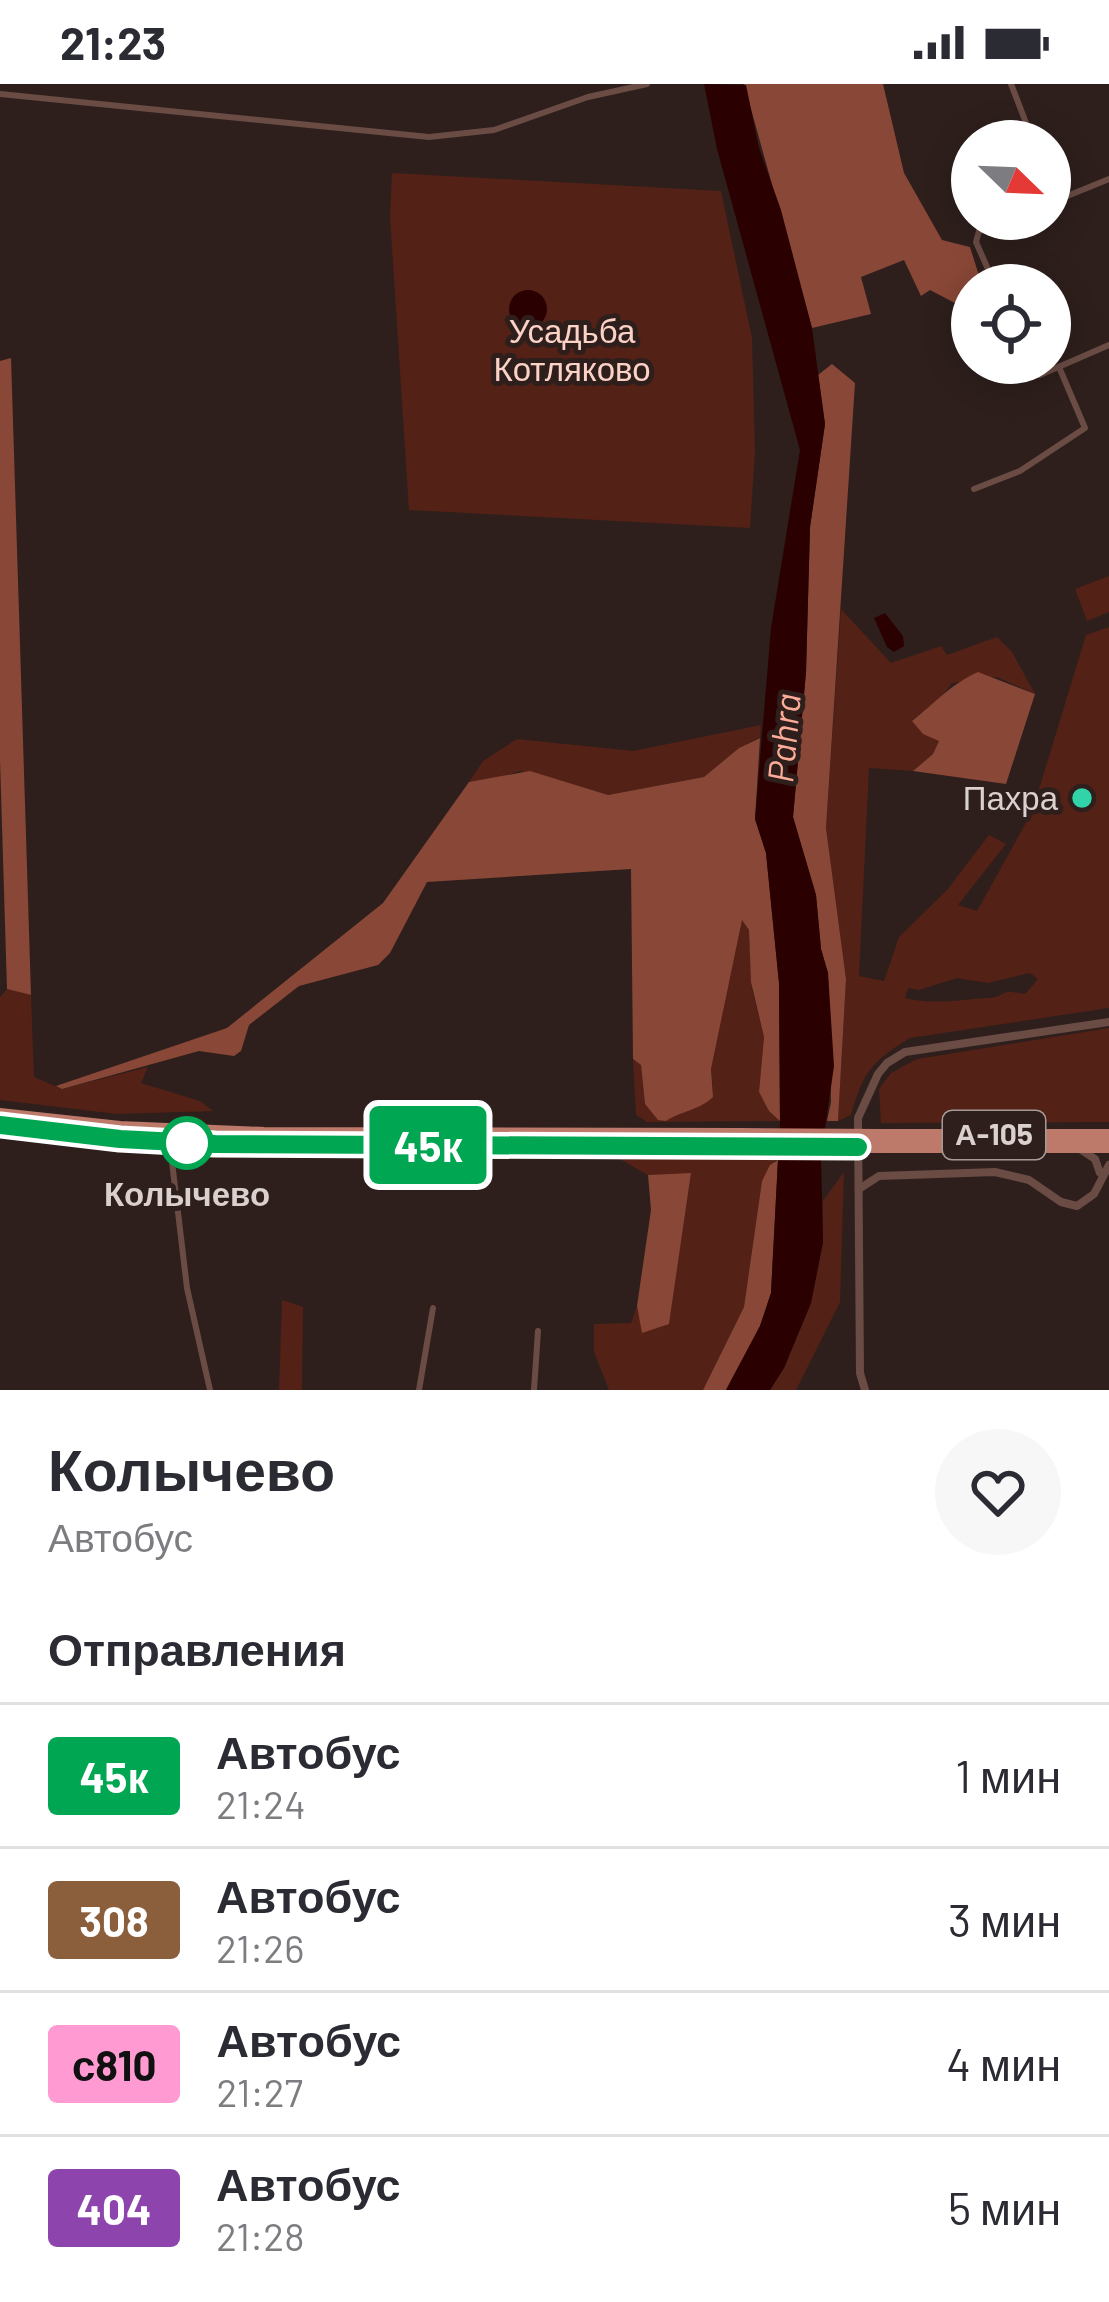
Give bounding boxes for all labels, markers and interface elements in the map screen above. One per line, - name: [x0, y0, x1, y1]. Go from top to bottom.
- text: 21:23: [60, 15, 166, 69]
- north arrow: [951, 120, 1071, 240]
- map controls: [951, 120, 1071, 384]
- button: locate: [951, 264, 1071, 384]
- park label: Усадьба Котляково: [493, 310, 651, 388]
- water label: Pahra: [757, 691, 808, 784]
- place label: Пахра: [963, 777, 1059, 817]
- marker: Пахра: [1069, 785, 1095, 811]
- line badge: 45к: [359, 1106, 497, 1184]
- road number: А-105: [943, 1111, 1045, 1159]
- marker: Колычево: [162, 1118, 212, 1168]
- text: 45к: [393, 1120, 463, 1170]
- place label: Колычево: [104, 1173, 270, 1213]
- button: heart: [935, 1429, 1061, 1555]
- text: Колычево: [48, 1434, 335, 1502]
- text: Автобус: [48, 1513, 193, 1560]
- text: Отправления: [48, 1621, 346, 1675]
- text: Автобус: [216, 1724, 401, 1778]
- text: 1 мин: [955, 1748, 1061, 1802]
- text: 45к: [79, 1751, 149, 1801]
- text: 21:24: [216, 1780, 306, 1827]
- text: Автобус: [216, 1868, 401, 1922]
- text: 3 мин: [948, 1892, 1061, 1946]
- text: 308: [79, 1895, 149, 1945]
- text: 21:26: [216, 1924, 304, 1971]
- text: Автобус: [216, 2012, 401, 2066]
- text: 4 мин: [946, 2036, 1061, 2090]
- text: с810: [72, 2039, 156, 2089]
- text: 21:27: [216, 2068, 303, 2115]
- text: Автобус: [216, 2156, 401, 2210]
- text: 5 мин: [948, 2180, 1061, 2234]
- text: 404: [77, 2183, 151, 2233]
- text: 21:28: [216, 2212, 304, 2259]

